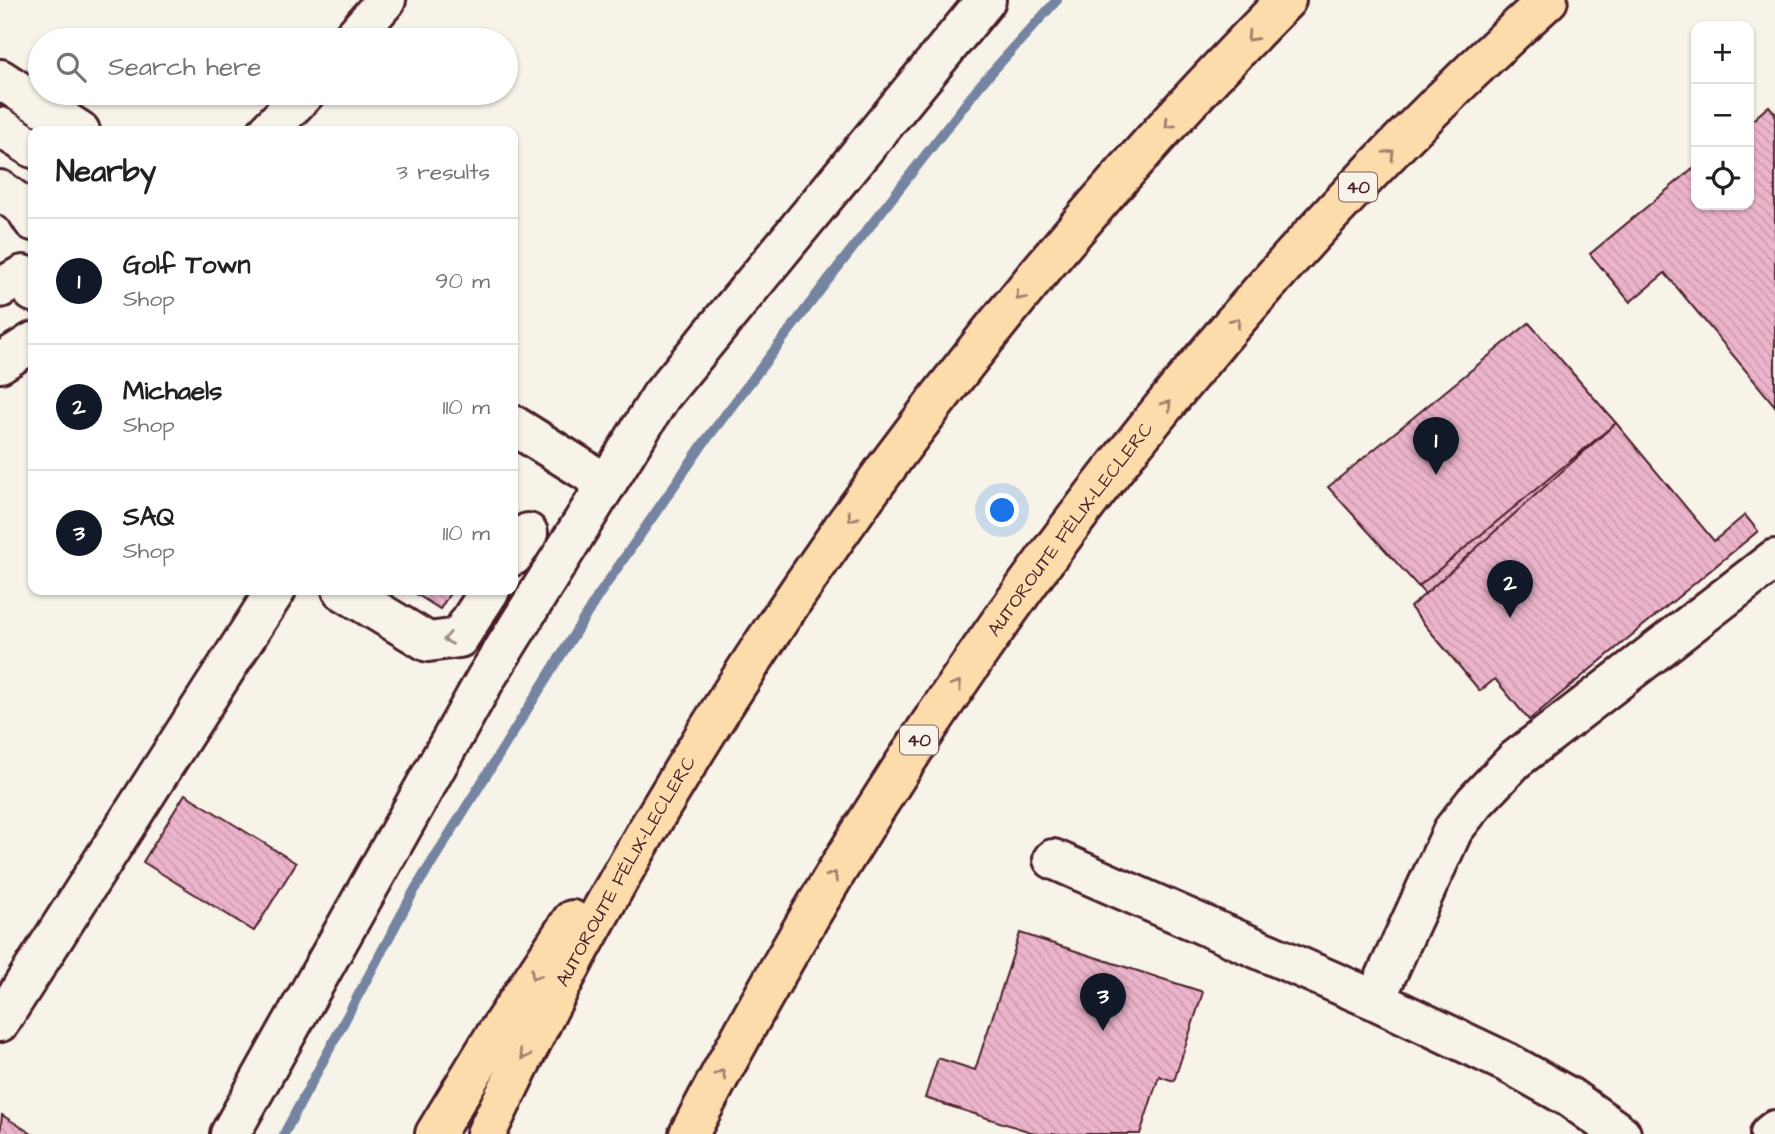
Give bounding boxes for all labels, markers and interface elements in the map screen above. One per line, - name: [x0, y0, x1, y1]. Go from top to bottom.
- map controls: [1691, 21, 1754, 210]
- button: +: [1691, 21, 1754, 84]
- search box: [28, 28, 518, 105]
- one-way arrow: [1247, 29, 1259, 42]
- icon: search: [52, 48, 90, 86]
- text: Search here: [108, 49, 261, 85]
- button: −: [1691, 84, 1754, 147]
- one-way arrow: [1165, 116, 1178, 129]
- button: locate: [1691, 147, 1754, 210]
- one-way arrow: [1381, 149, 1394, 162]
- text: Nearby: [56, 151, 156, 193]
- text: 3 results: [396, 156, 490, 188]
- road number: 40: [1339, 172, 1377, 202]
- text: Golf Town: [123, 247, 250, 283]
- text: 1: [78, 265, 80, 297]
- text: 90 m: [435, 265, 490, 297]
- text: Shop: [123, 283, 175, 315]
- one-way arrow: [1016, 288, 1028, 301]
- one-way arrow: [1228, 318, 1240, 331]
- text: Michaels: [123, 373, 222, 409]
- text: 2: [72, 391, 86, 423]
- text: 110 m: [442, 391, 490, 423]
- one-way arrow: [1158, 400, 1171, 412]
- text: Shop: [123, 409, 175, 441]
- street label: AUTOROUTE FÉLIX-LECLERC: [981, 416, 1160, 642]
- pin: 1: [1413, 417, 1459, 475]
- your location: [985, 493, 1019, 527]
- text: SAQ: [123, 499, 175, 535]
- one-way arrow: [848, 509, 860, 522]
- text: 3: [73, 517, 85, 549]
- text: 110 m: [442, 517, 490, 549]
- text: Shop: [123, 535, 175, 567]
- pin: 2: [1487, 560, 1533, 618]
- one-way arrow: [442, 631, 454, 646]
- one-way arrow: [949, 679, 962, 692]
- road number: 40: [900, 726, 938, 754]
- street label: AUTOROUTE FÉLIX-LECLERC: [549, 750, 703, 991]
- one-way arrow: [825, 870, 838, 883]
- one-way arrow: [531, 967, 544, 980]
- pin: 3: [1080, 973, 1126, 1031]
- one-way arrow: [519, 1047, 533, 1060]
- one-way arrow: [713, 1068, 726, 1081]

